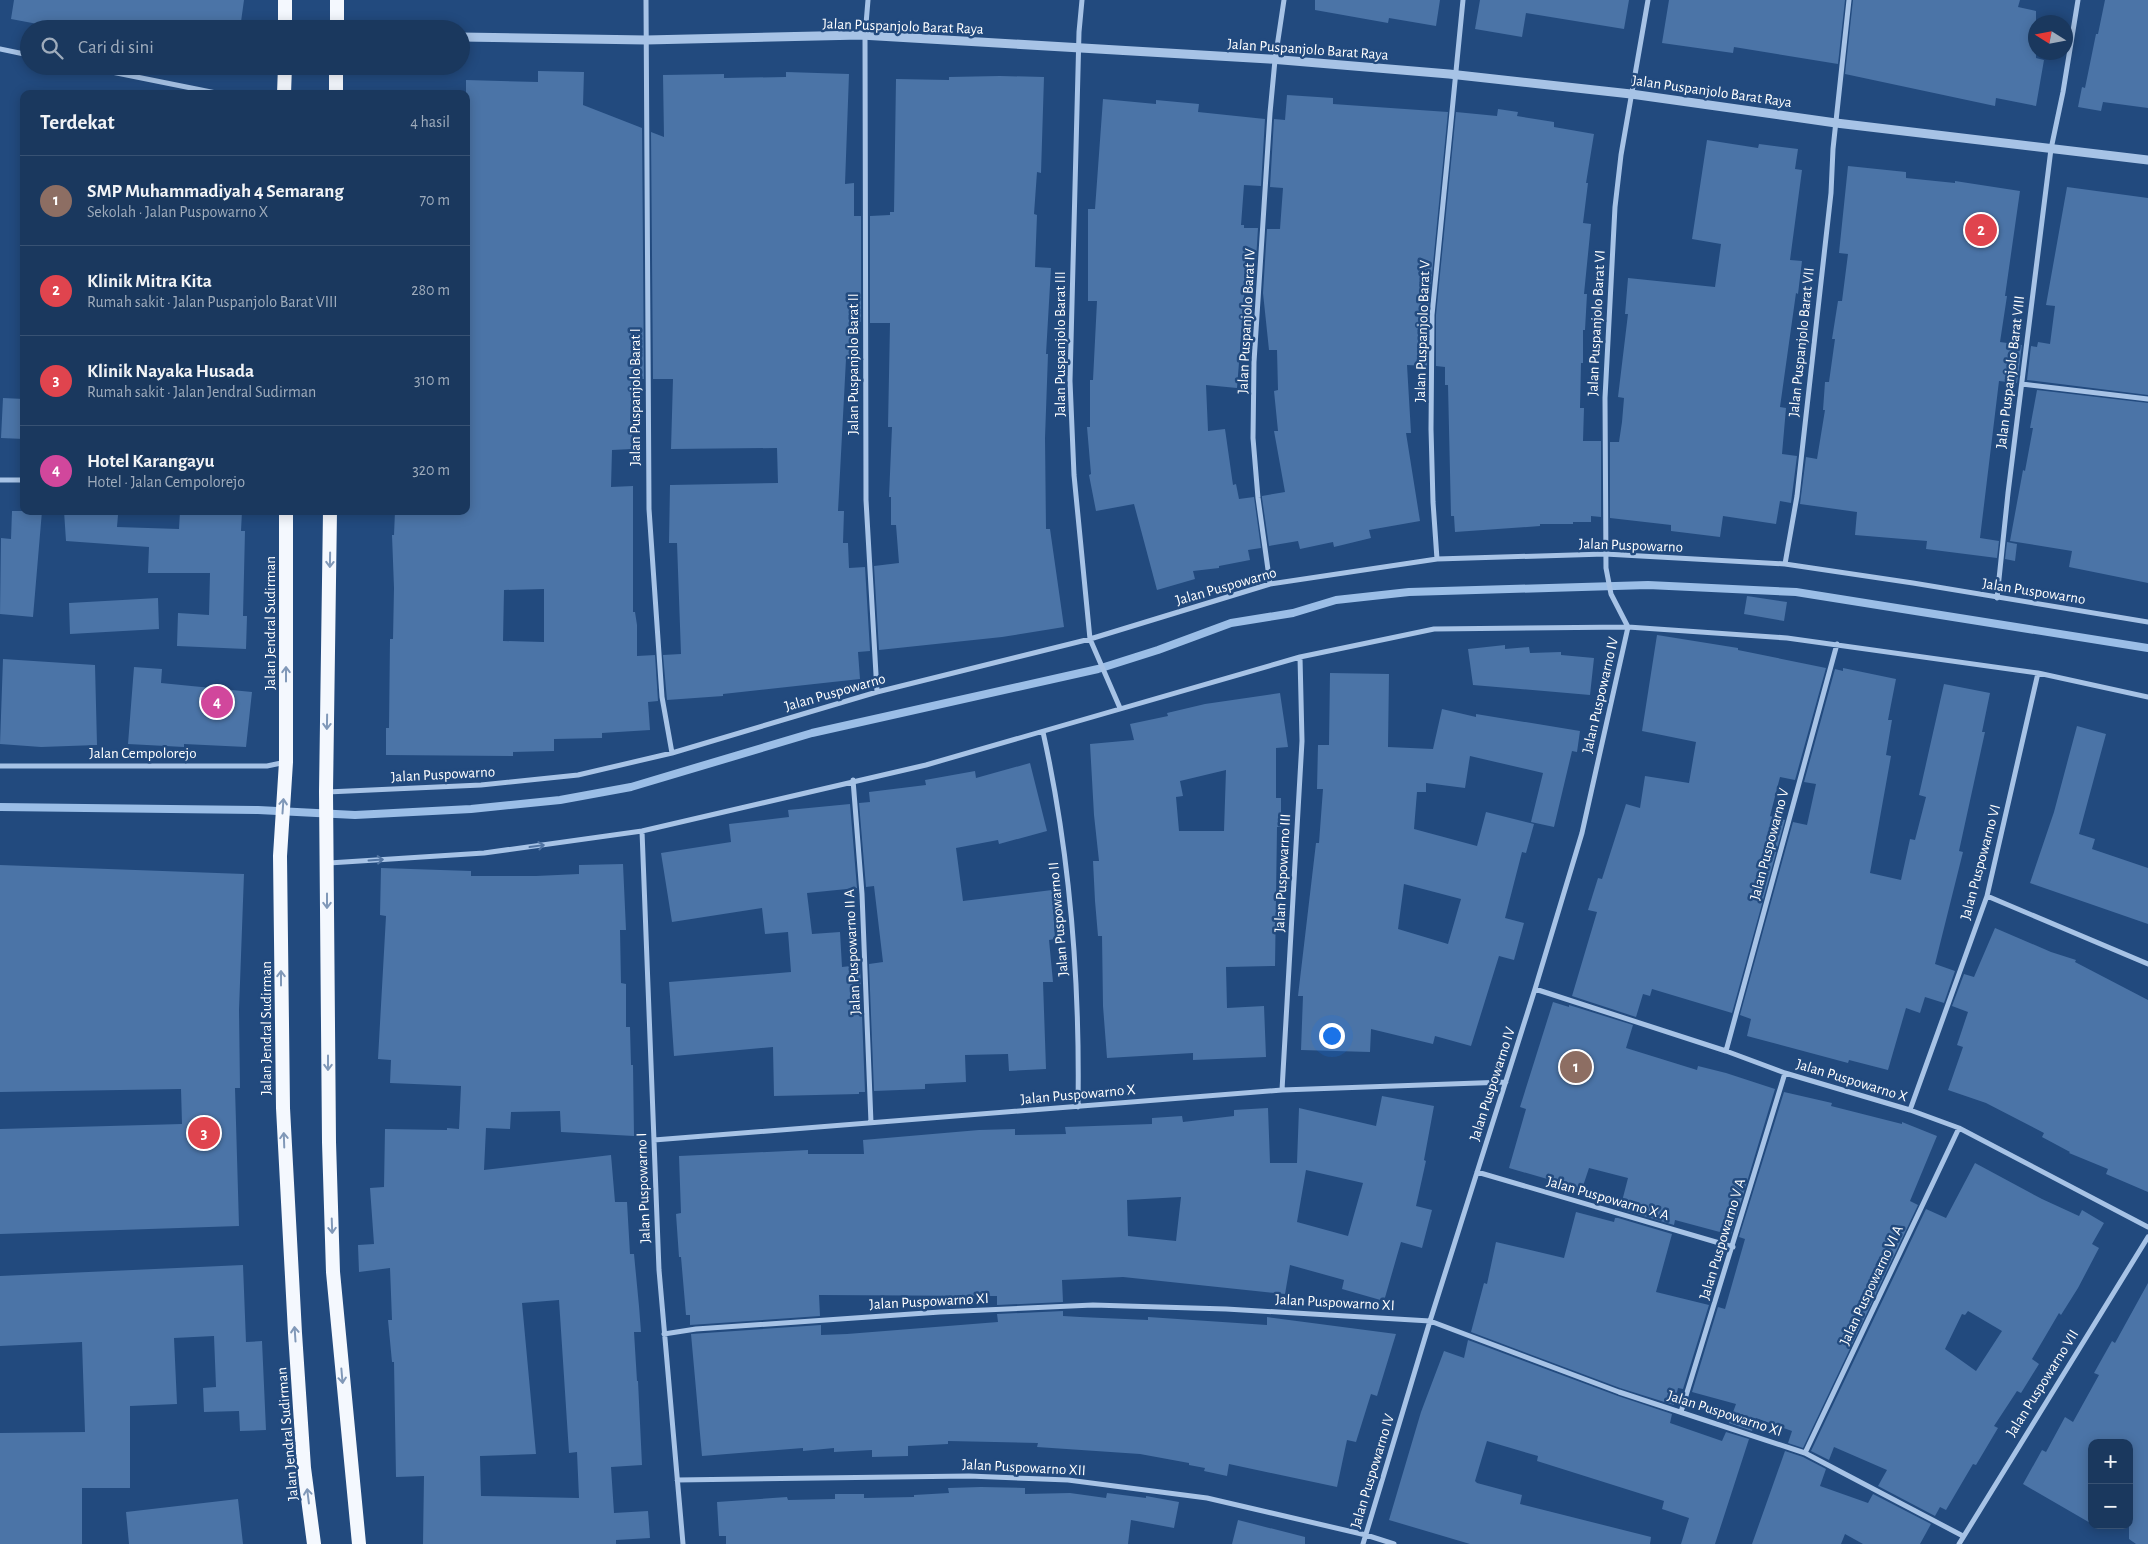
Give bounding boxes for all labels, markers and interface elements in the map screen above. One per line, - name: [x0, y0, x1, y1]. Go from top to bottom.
- north arrow: [2028, 15, 2073, 60]
- street label: Jalan Puspanjolo Barat Raya: [822, 16, 984, 37]
- search box: [20, 20, 470, 75]
- icon: search: [38, 34, 66, 62]
- street label: Jalan Puspanjolo Barat Raya: [1227, 36, 1389, 63]
- text: Cari di sini: [78, 38, 154, 57]
- street label: Jalan Puspanjolo Barat Raya: [1631, 73, 1793, 110]
- text: Terdekat: [40, 112, 115, 133]
- text: 4 hasil: [410, 114, 450, 130]
- text: SMP Muhammadiyah 4 Semarang: [87, 182, 344, 201]
- text: 1: [53, 192, 59, 208]
- text: 70 m: [419, 192, 450, 208]
- text: Sekolah · Jalan Puspowarno X: [87, 204, 268, 220]
- pin: 2: [1965, 211, 1997, 249]
- street label: Jalan Puspanjolo Barat IV: [1235, 247, 1258, 394]
- street label: Jalan Puspanjolo Barat VI: [1585, 250, 1608, 396]
- street label: Jalan Puspanjolo Barat V: [1413, 259, 1432, 402]
- street label: Jalan Puspanjolo Barat VII: [1786, 267, 1817, 417]
- street label: Jalan Puspanjolo Barat III: [1053, 271, 1068, 417]
- text: Klinik Mitra Kita: [87, 272, 212, 291]
- text: 2: [52, 282, 60, 298]
- text: 280 m: [411, 282, 450, 298]
- street label: Jalan Puspanjolo Barat II: [846, 293, 861, 435]
- text: Rumah sakit · Jalan Puspanjolo Barat VIII: [87, 294, 338, 310]
- street label: Jalan Puspanjolo Barat VIII: [1994, 295, 2027, 449]
- street label: Jalan Puspanjolo Barat I: [628, 328, 643, 466]
- text: Klinik Nayaka Husada: [87, 362, 254, 381]
- text: 3: [53, 372, 59, 388]
- text: 310 m: [414, 372, 450, 388]
- text: Rumah sakit · Jalan Jendral Sudirman: [87, 384, 316, 400]
- text: Hotel Karangayu: [87, 452, 214, 471]
- text: 4: [52, 462, 60, 478]
- text: 320 m: [412, 462, 450, 478]
- text: Hotel · Jalan Cempolorejo: [87, 474, 245, 490]
- street label: Jalan Puspowarno: [1579, 536, 1683, 555]
- one-way arrow: [325, 552, 335, 568]
- street label: Jalan Jendral Sudirman: [263, 556, 278, 690]
- street label: Jalan Puspowarno: [1174, 565, 1278, 608]
- street label: Jalan Puspowarno: [1981, 576, 2087, 607]
- street label: Jalan Puspowarno IV: [1580, 635, 1621, 755]
- one-way arrow: [281, 666, 291, 682]
- street label: Jalan Puspowarno: [783, 671, 887, 714]
- pin: 4: [201, 683, 233, 721]
- one-way arrow: [322, 714, 332, 730]
- street label: Jalan Cempolorejo: [89, 746, 197, 761]
- street label: Jalan Puspowarno: [391, 764, 495, 785]
- street label: Jalan Puspowarno V: [1747, 786, 1792, 902]
- one-way arrow: [278, 799, 287, 815]
- street label: Jalan Puspowarno VI: [1958, 803, 2003, 922]
- street label: Jalan Puspowarno III: [1272, 813, 1293, 933]
- one-way arrow: [529, 840, 545, 850]
- one-way arrow: [367, 856, 383, 865]
- street label: Jalan Puspowarno II: [1046, 861, 1071, 977]
- street label: Jalan Puspowarno II A: [842, 888, 863, 1015]
- one-way arrow: [322, 892, 332, 908]
- street label: Jalan Jendral Sudirman: [259, 961, 274, 1095]
- one-way arrow: [277, 970, 286, 986]
- your location: [1319, 1023, 1345, 1049]
- street label: Jalan Puspowarno IV: [1467, 1025, 1518, 1143]
- pin: 1: [1560, 1048, 1592, 1086]
- one-way arrow: [323, 1054, 333, 1071]
- street label: Jalan Puspowarno X: [1794, 1056, 1909, 1105]
- street label: Jalan Puspowarno X: [1020, 1082, 1136, 1107]
- pin: 3: [188, 1114, 220, 1152]
- street label: Jalan Puspowarno I: [634, 1132, 653, 1244]
- one-way arrow: [279, 1133, 289, 1149]
- street label: Jalan Puspowarno X A: [1545, 1174, 1671, 1223]
- street label: Jalan Puspowarno V A: [1697, 1176, 1748, 1302]
- one-way arrow: [327, 1217, 336, 1233]
- street label: Jalan Puspowarno VI A: [1837, 1223, 1906, 1347]
- street label: Jalan Puspowarno XI: [869, 1291, 989, 1312]
- street label: Jalan Puspowarno XI: [1275, 1292, 1395, 1313]
- one-way arrow: [290, 1326, 299, 1342]
- street label: Jalan Puspowarno VII: [2003, 1327, 2081, 1439]
- street label: Jalan Jendral Sudirman: [274, 1367, 301, 1501]
- one-way arrow: [338, 1368, 347, 1384]
- street label: Jalan Puspowarno XI: [1666, 1388, 1784, 1439]
- street label: Jalan Puspowarno IV: [1348, 1412, 1397, 1530]
- map controls: [2088, 1439, 2133, 1529]
- button: +: [2088, 1439, 2133, 1484]
- street label: Jalan Puspowarno XII: [962, 1457, 1086, 1478]
- button: −: [2088, 1484, 2133, 1529]
- one-way arrow: [303, 1488, 313, 1504]

